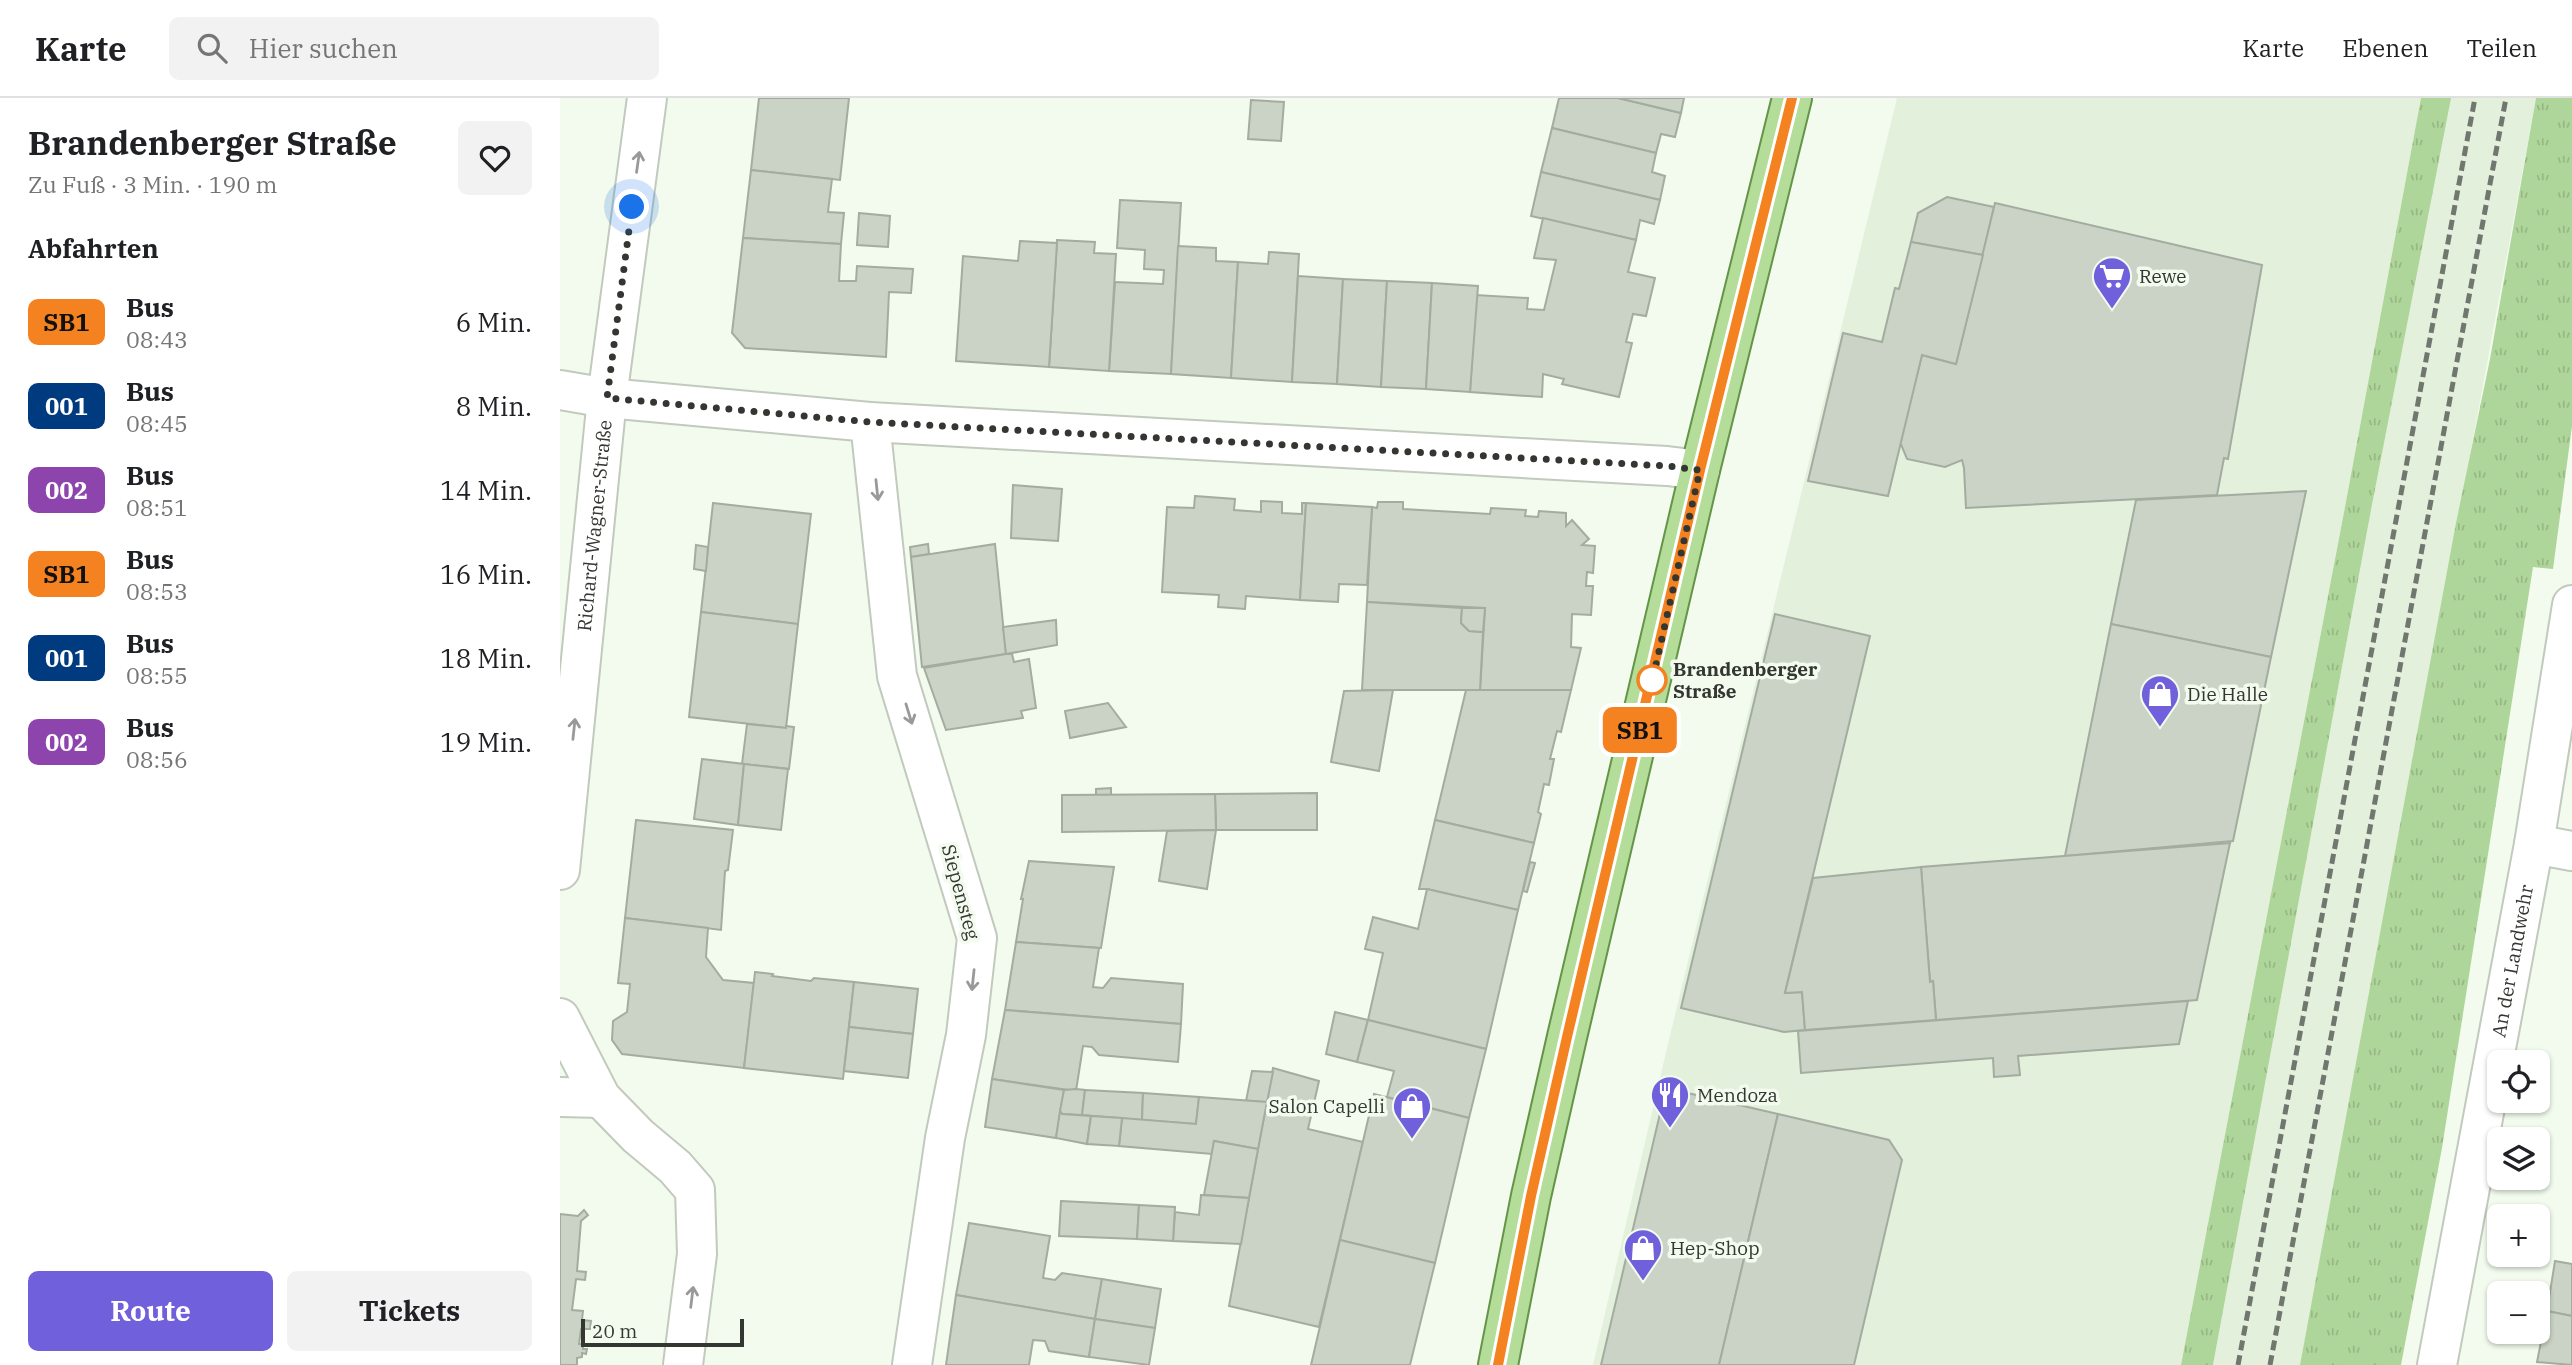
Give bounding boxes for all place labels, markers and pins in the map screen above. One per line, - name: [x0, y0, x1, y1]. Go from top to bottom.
- supermarket icon: Rewe: [2091, 255, 2133, 310]
- place label: Rewe: [2139, 264, 2186, 288]
- place label: Brandenberger Straße: [1673, 657, 1818, 703]
- marker: Brandenberger Straße: [1637, 665, 1667, 695]
- shop icon: Die Halle: [2139, 673, 2181, 728]
- place label: Die Halle: [2187, 682, 2268, 706]
- restaurant icon: Mendoza: [1649, 1074, 1691, 1129]
- place label: Mendoza: [1697, 1083, 1778, 1107]
- shop icon: Salon Capelli: [1391, 1085, 1433, 1140]
- place label: Salon Capelli: [1269, 1094, 1385, 1118]
- shop icon: Hep-Shop: [1622, 1227, 1664, 1282]
- place label: Hep-Shop: [1670, 1236, 1760, 1260]

